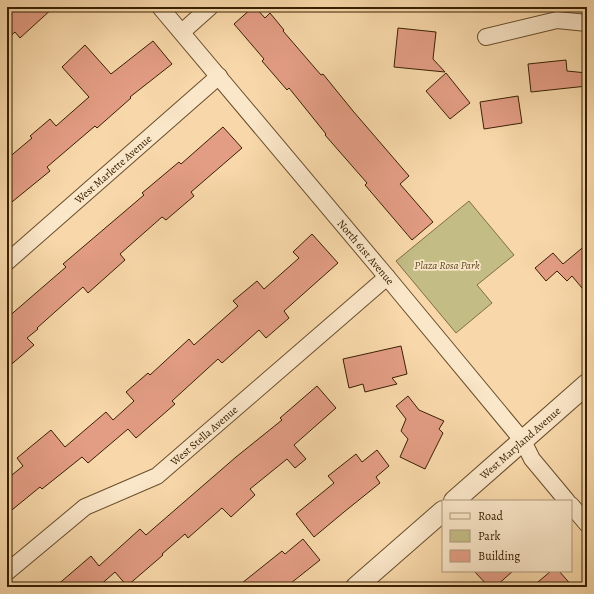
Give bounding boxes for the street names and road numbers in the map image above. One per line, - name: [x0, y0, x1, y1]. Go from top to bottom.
- street label: West Marlette Avenue: [71, 131, 155, 208]
- street label: North 61st Avenue: [334, 216, 397, 288]
- street label: West Stella Avenue: [167, 402, 241, 470]
- street label: West Maryland Avenue: [476, 404, 564, 484]

